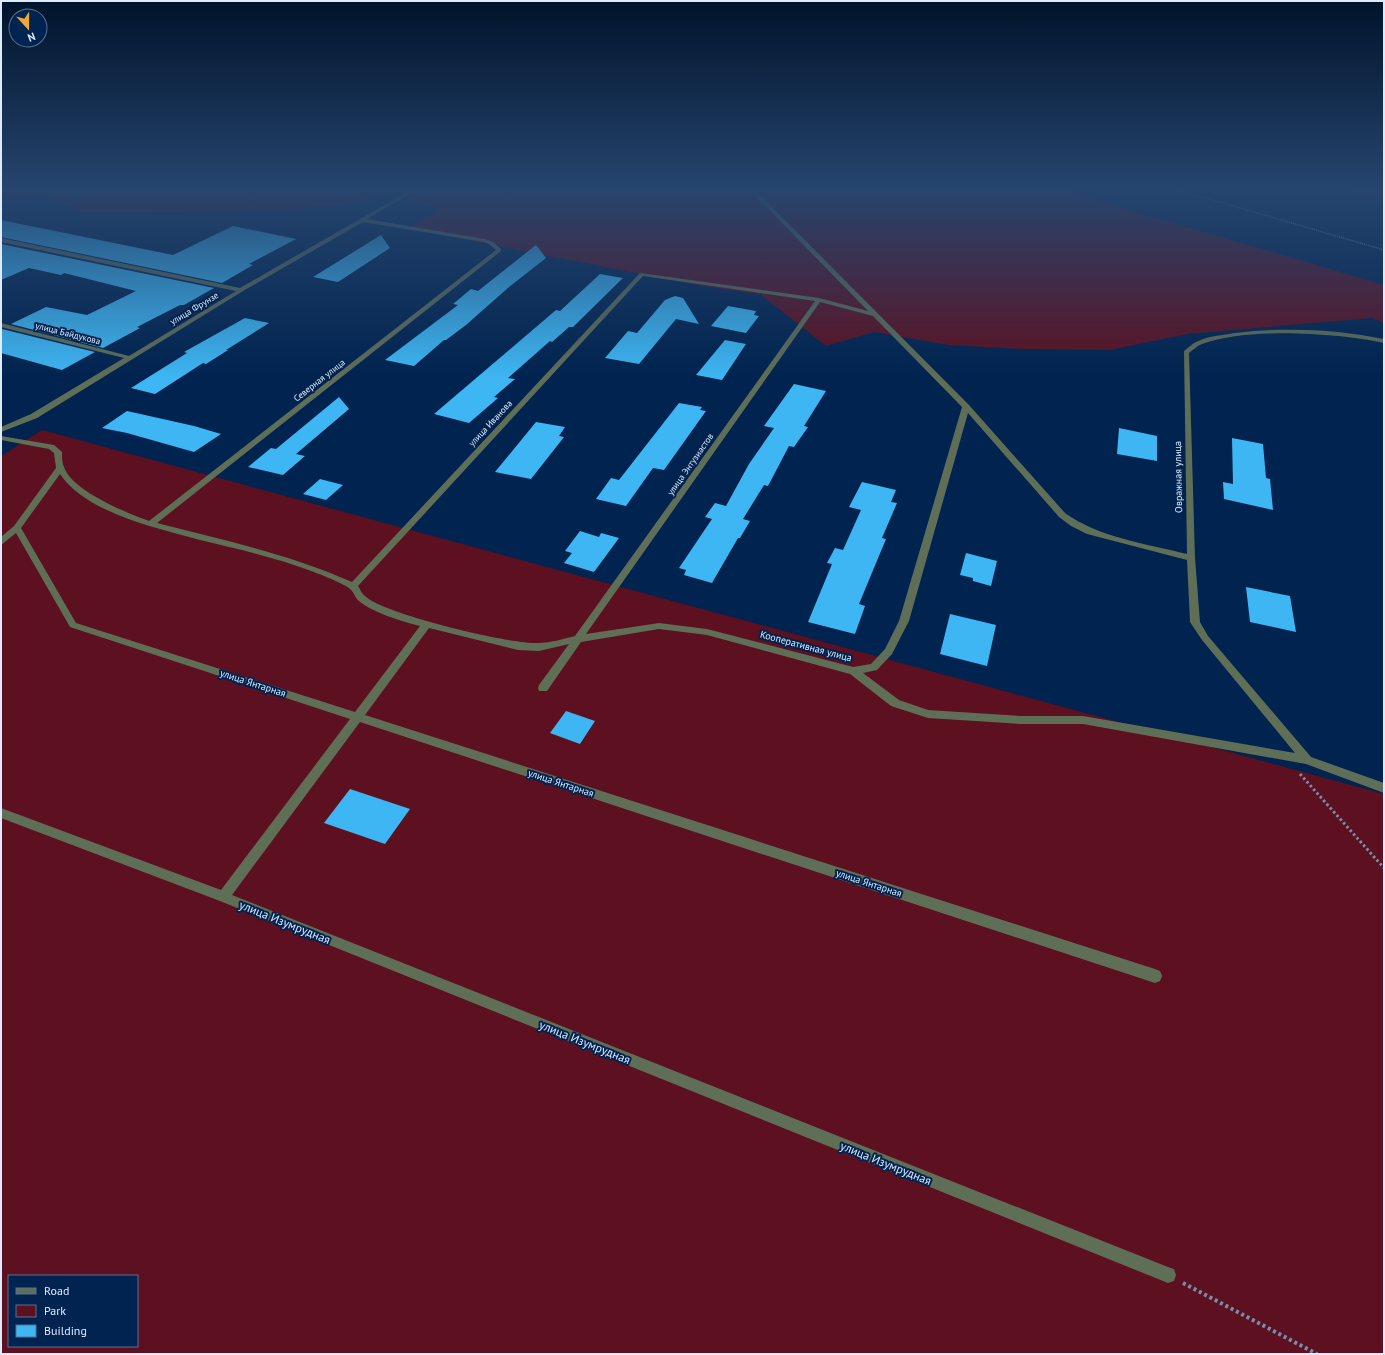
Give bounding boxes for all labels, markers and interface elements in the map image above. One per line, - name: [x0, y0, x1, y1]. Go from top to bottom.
- north arrow: [8, 8, 48, 48]
- text: N: [26, 30, 37, 45]
- street label: улица Фрунзе: [168, 289, 221, 327]
- street label: улица Байдукова: [34, 320, 102, 346]
- street label: Северная улица: [291, 357, 347, 403]
- street label: улица Иванова: [466, 398, 514, 448]
- street label: улица Энтузиастов: [665, 430, 716, 497]
- street label: Овражная улица: [1171, 441, 1185, 513]
- street label: Кооперативная улица: [759, 627, 853, 665]
- street label: улица Янтарная: [218, 666, 288, 700]
- street label: улица Янтарная: [526, 766, 596, 800]
- street label: улица Янтарная: [834, 866, 904, 900]
- street label: улица Изумрудная: [237, 897, 333, 947]
- street label: улица Изумрудная: [537, 1017, 633, 1067]
- street label: улица Изумрудная: [838, 1138, 934, 1188]
- legend: [8, 1275, 138, 1347]
- text: Road: [44, 1283, 69, 1298]
- text: Park: [44, 1303, 66, 1318]
- text: Building: [44, 1323, 87, 1338]

